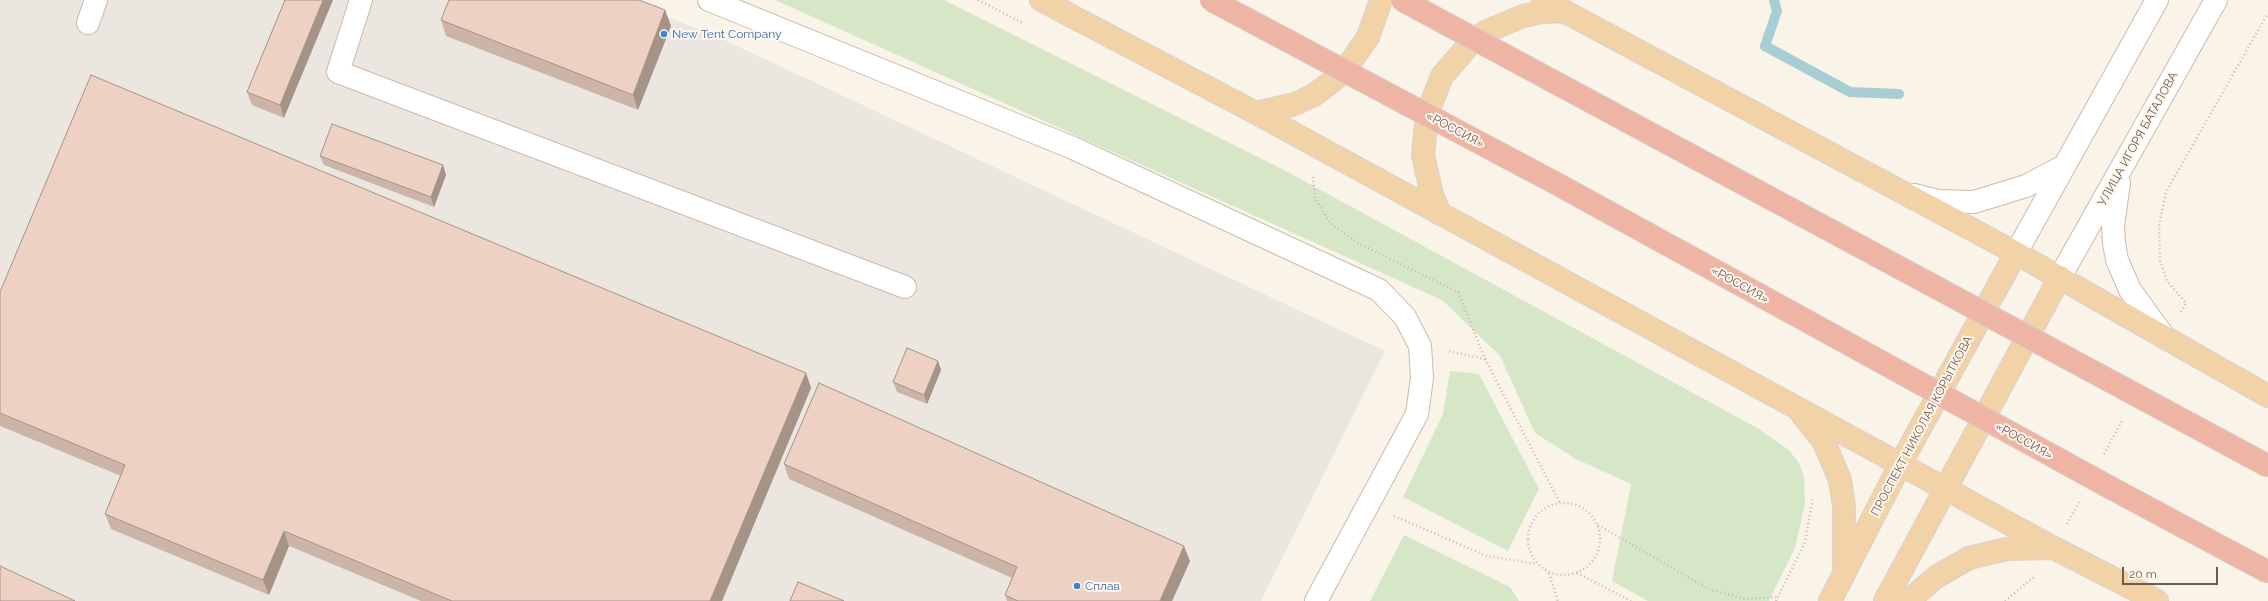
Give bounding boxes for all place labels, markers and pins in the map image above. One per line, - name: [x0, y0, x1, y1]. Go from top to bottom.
- place label: New Tent Company: [672, 27, 782, 41]
- marker: New Tent Company: [659, 29, 669, 39]
- place label: Сплав: [1085, 579, 1120, 593]
- marker: Сплав: [1072, 581, 1082, 591]

